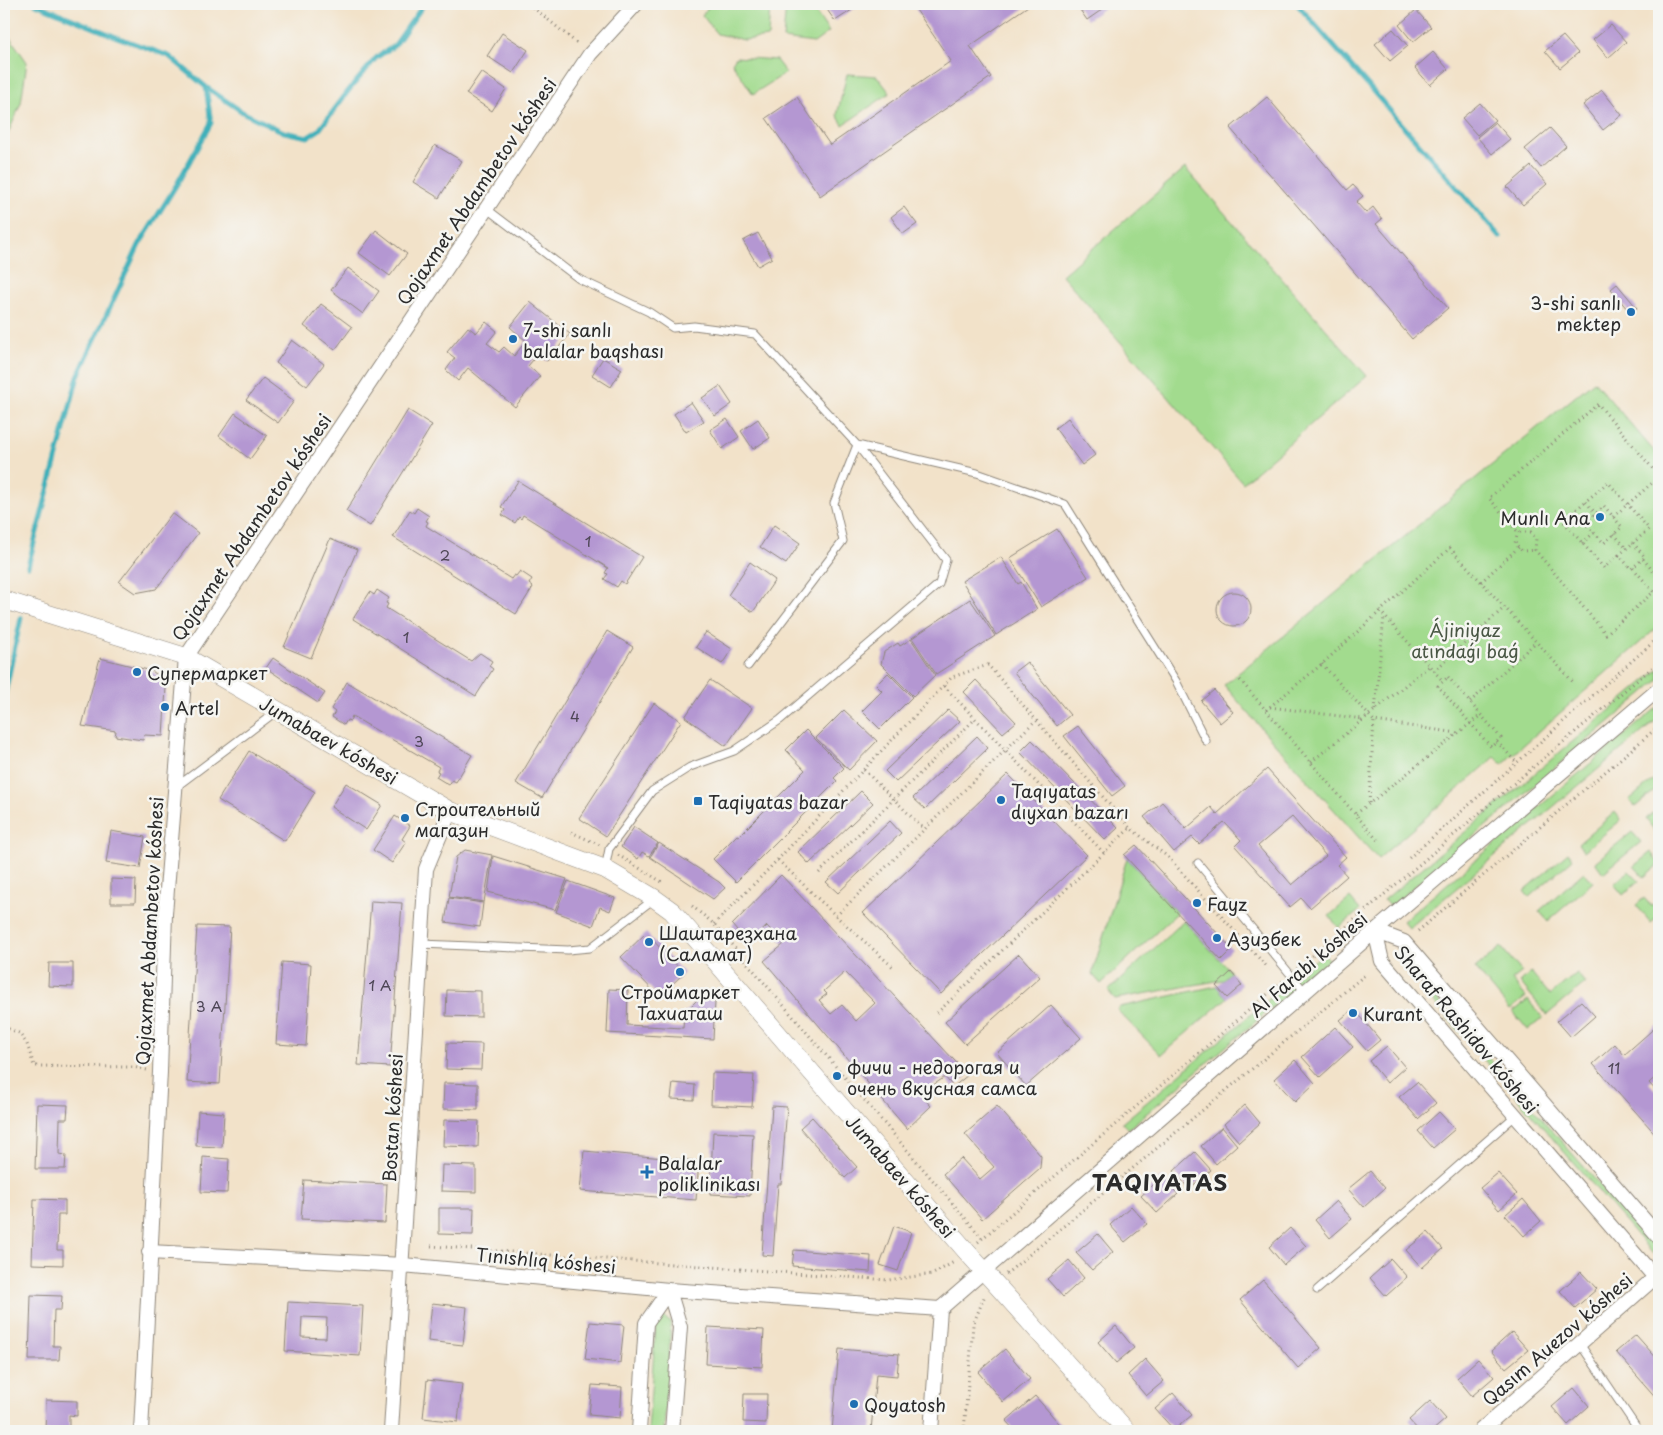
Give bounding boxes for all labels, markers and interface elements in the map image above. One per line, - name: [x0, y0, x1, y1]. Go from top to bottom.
- street label: Qojaxmet Abdambetov kóshesi: [390, 72, 562, 310]
- place label: 3-shi sanlı mektep: [1530, 289, 1621, 337]
- marker: 3-shi sanlı mektep: [1625, 306, 1637, 318]
- place label: 7-shi sanlı balalar baqshası: [523, 316, 664, 364]
- marker: 7-shi sanlı balalar baqshası: [507, 333, 519, 345]
- street label: Qojaxmet Abdambetov kóshesi: [165, 408, 337, 646]
- place label: Munlı Ana: [1500, 504, 1591, 531]
- marker: Munlı Ana: [1594, 511, 1606, 523]
- house number: 1: [585, 529, 591, 552]
- house number: 2: [440, 543, 450, 566]
- park label: Ájiniyaz atındaǵı baǵ: [1411, 616, 1519, 664]
- house number: 1: [403, 625, 409, 648]
- place label: Супермаркет: [147, 659, 267, 686]
- marker: Супермаркет: [131, 666, 143, 678]
- street label: Jumabaev kóshesi: [255, 689, 403, 791]
- place label: Artel: [175, 694, 219, 721]
- marker: Artel: [159, 701, 171, 713]
- house number: 4: [570, 704, 580, 727]
- house number: 3: [414, 729, 424, 752]
- place label: Taqıyatas dıyxan bazarı: [1011, 777, 1129, 825]
- place label: Taqiyatas bazar: [708, 788, 849, 815]
- marker: Taqıyatas dıyxan bazarı: [995, 794, 1007, 806]
- place label: Строительный магазин: [415, 795, 540, 843]
- marker: Taqiyatas bazar: [692, 795, 704, 807]
- street label: Qojaxmet Abdambetov kóshesi: [128, 796, 170, 1066]
- marker: Строительный магазин: [399, 812, 411, 824]
- place label: Fayz: [1207, 890, 1247, 917]
- marker: Fayz: [1191, 897, 1203, 909]
- street label: Al Farabi kóshesi: [1243, 905, 1373, 1023]
- place label: Шаштарезхана (Саламат): [659, 919, 798, 967]
- place label: Азизбек: [1227, 925, 1301, 952]
- marker: Азизбек: [1211, 932, 1223, 944]
- marker: Шаштарезхана (Саламат): [643, 936, 655, 948]
- street label: Sharaf Rashidov kóshesi: [1389, 939, 1545, 1119]
- marker: Строймаркет Тахиаташ: [674, 966, 686, 978]
- house number: 1 А: [368, 973, 392, 996]
- place label: Строймаркет Тахиаташ: [621, 978, 740, 1026]
- house number: 3 А: [196, 994, 222, 1017]
- place label: Kurant: [1363, 1000, 1423, 1027]
- marker: Kurant: [1347, 1007, 1359, 1019]
- street label: Bostan kóshesi: [375, 1053, 409, 1183]
- place label: фичи - недорогая и очень вкусная самса: [847, 1053, 1037, 1101]
- house number: 11: [1608, 1056, 1620, 1079]
- marker: фичи - недорогая и очень вкусная самса: [831, 1070, 843, 1082]
- street label: Jumabaev kóshesi: [840, 1108, 962, 1244]
- place label: Balalar poliklinikası: [658, 1149, 761, 1197]
- marker: Balalar poliklinikası: [640, 1165, 654, 1179]
- district label: TAQIYATAS: [1092, 1165, 1228, 1198]
- street label: Tınıshlıq kóshesi: [475, 1240, 617, 1280]
- street label: Qasım Auezov kóshesi: [1476, 1266, 1638, 1412]
- place label: Qoyatosh: [864, 1391, 946, 1418]
- marker: Qoyatosh: [848, 1398, 860, 1410]

